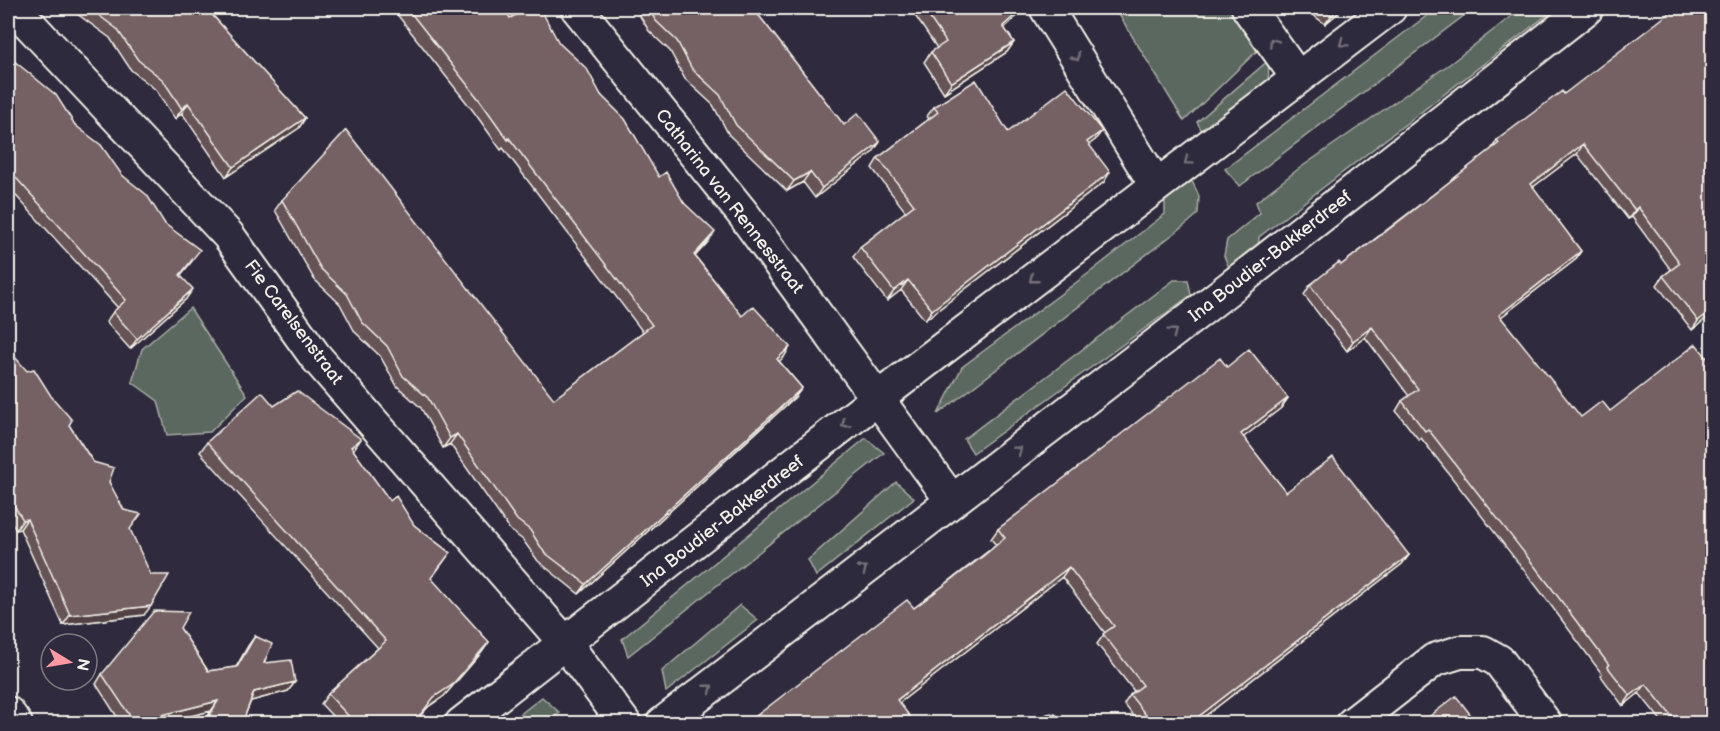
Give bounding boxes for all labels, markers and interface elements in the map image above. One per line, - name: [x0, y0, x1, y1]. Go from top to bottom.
- one-way arrow: [1339, 35, 1350, 46]
- one-way arrow: [1269, 38, 1280, 49]
- one-way arrow: [1069, 51, 1081, 61]
- street label: Catharina van Rennesstraat: [651, 105, 808, 298]
- one-way arrow: [1184, 154, 1195, 165]
- street label: Ina Boudier-Bakkerdreef: [1185, 186, 1356, 327]
- street label: Fie Carelsenstraat: [240, 256, 348, 389]
- one-way arrow: [1029, 272, 1040, 283]
- one-way arrow: [1166, 328, 1177, 339]
- one-way arrow: [841, 416, 852, 427]
- one-way arrow: [1011, 447, 1022, 458]
- street label: Ina Boudier-Bakkerdreef: [637, 451, 808, 592]
- one-way arrow: [856, 565, 867, 576]
- north arrow: [39, 632, 99, 692]
- text: N: [72, 657, 93, 672]
- one-way arrow: [702, 684, 713, 695]

